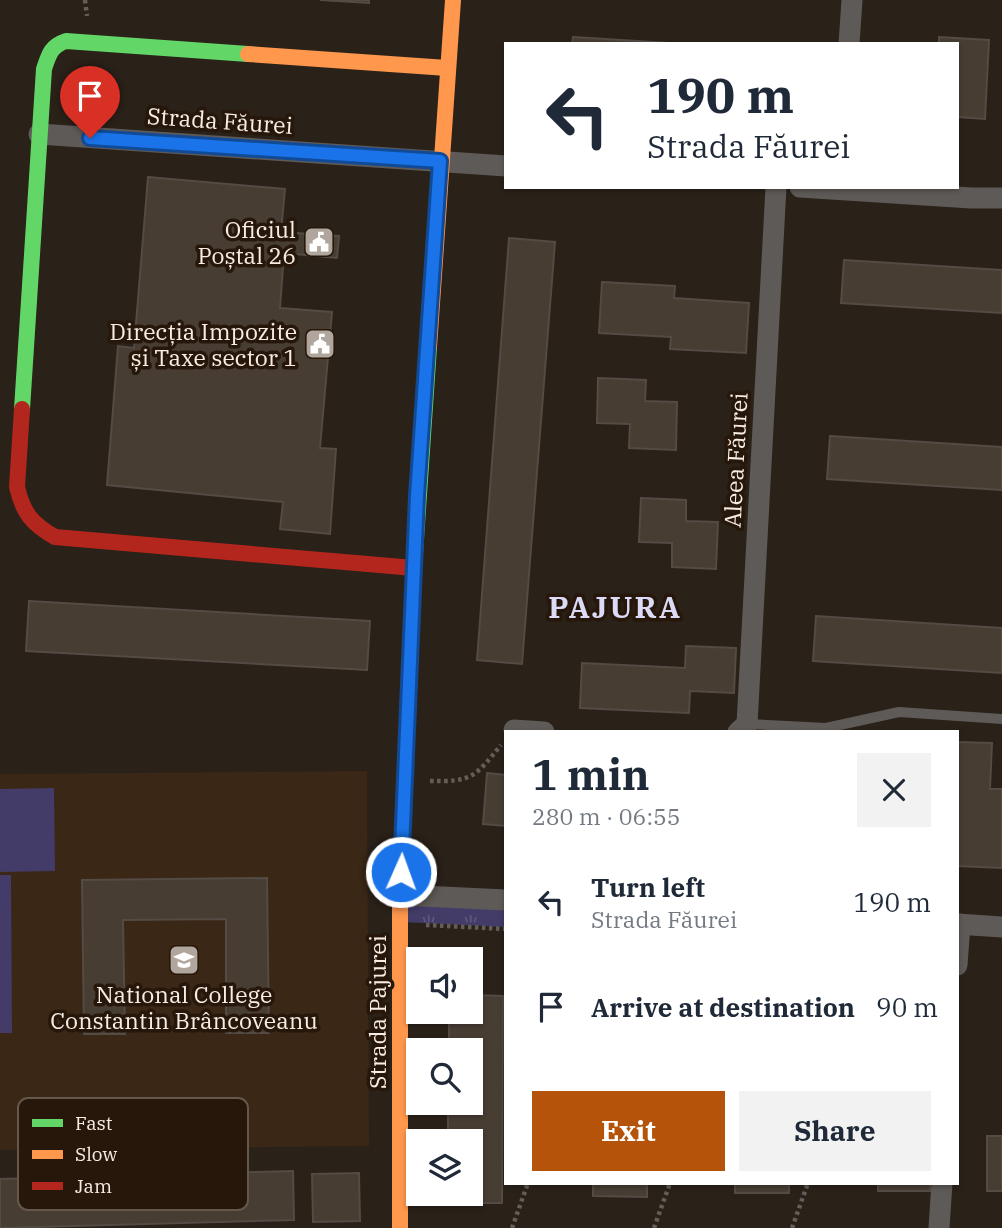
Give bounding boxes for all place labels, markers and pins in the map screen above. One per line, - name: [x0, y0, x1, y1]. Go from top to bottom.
- pin: [60, 66, 120, 138]
- place label: Oficiul Poștal 26: [198, 214, 296, 270]
- public building icon: Oficiul Poștal 26: [302, 225, 336, 259]
- place label: Direcția Impozite și Taxe sector 1: [110, 316, 297, 372]
- public building icon: Direcția Impozite și Taxe sector 1: [303, 327, 337, 361]
- school or university icon: National College Constantin Brâncoveanu: [167, 943, 201, 977]
- place label: National College Constantin Brâncoveanu: [50, 979, 318, 1035]

